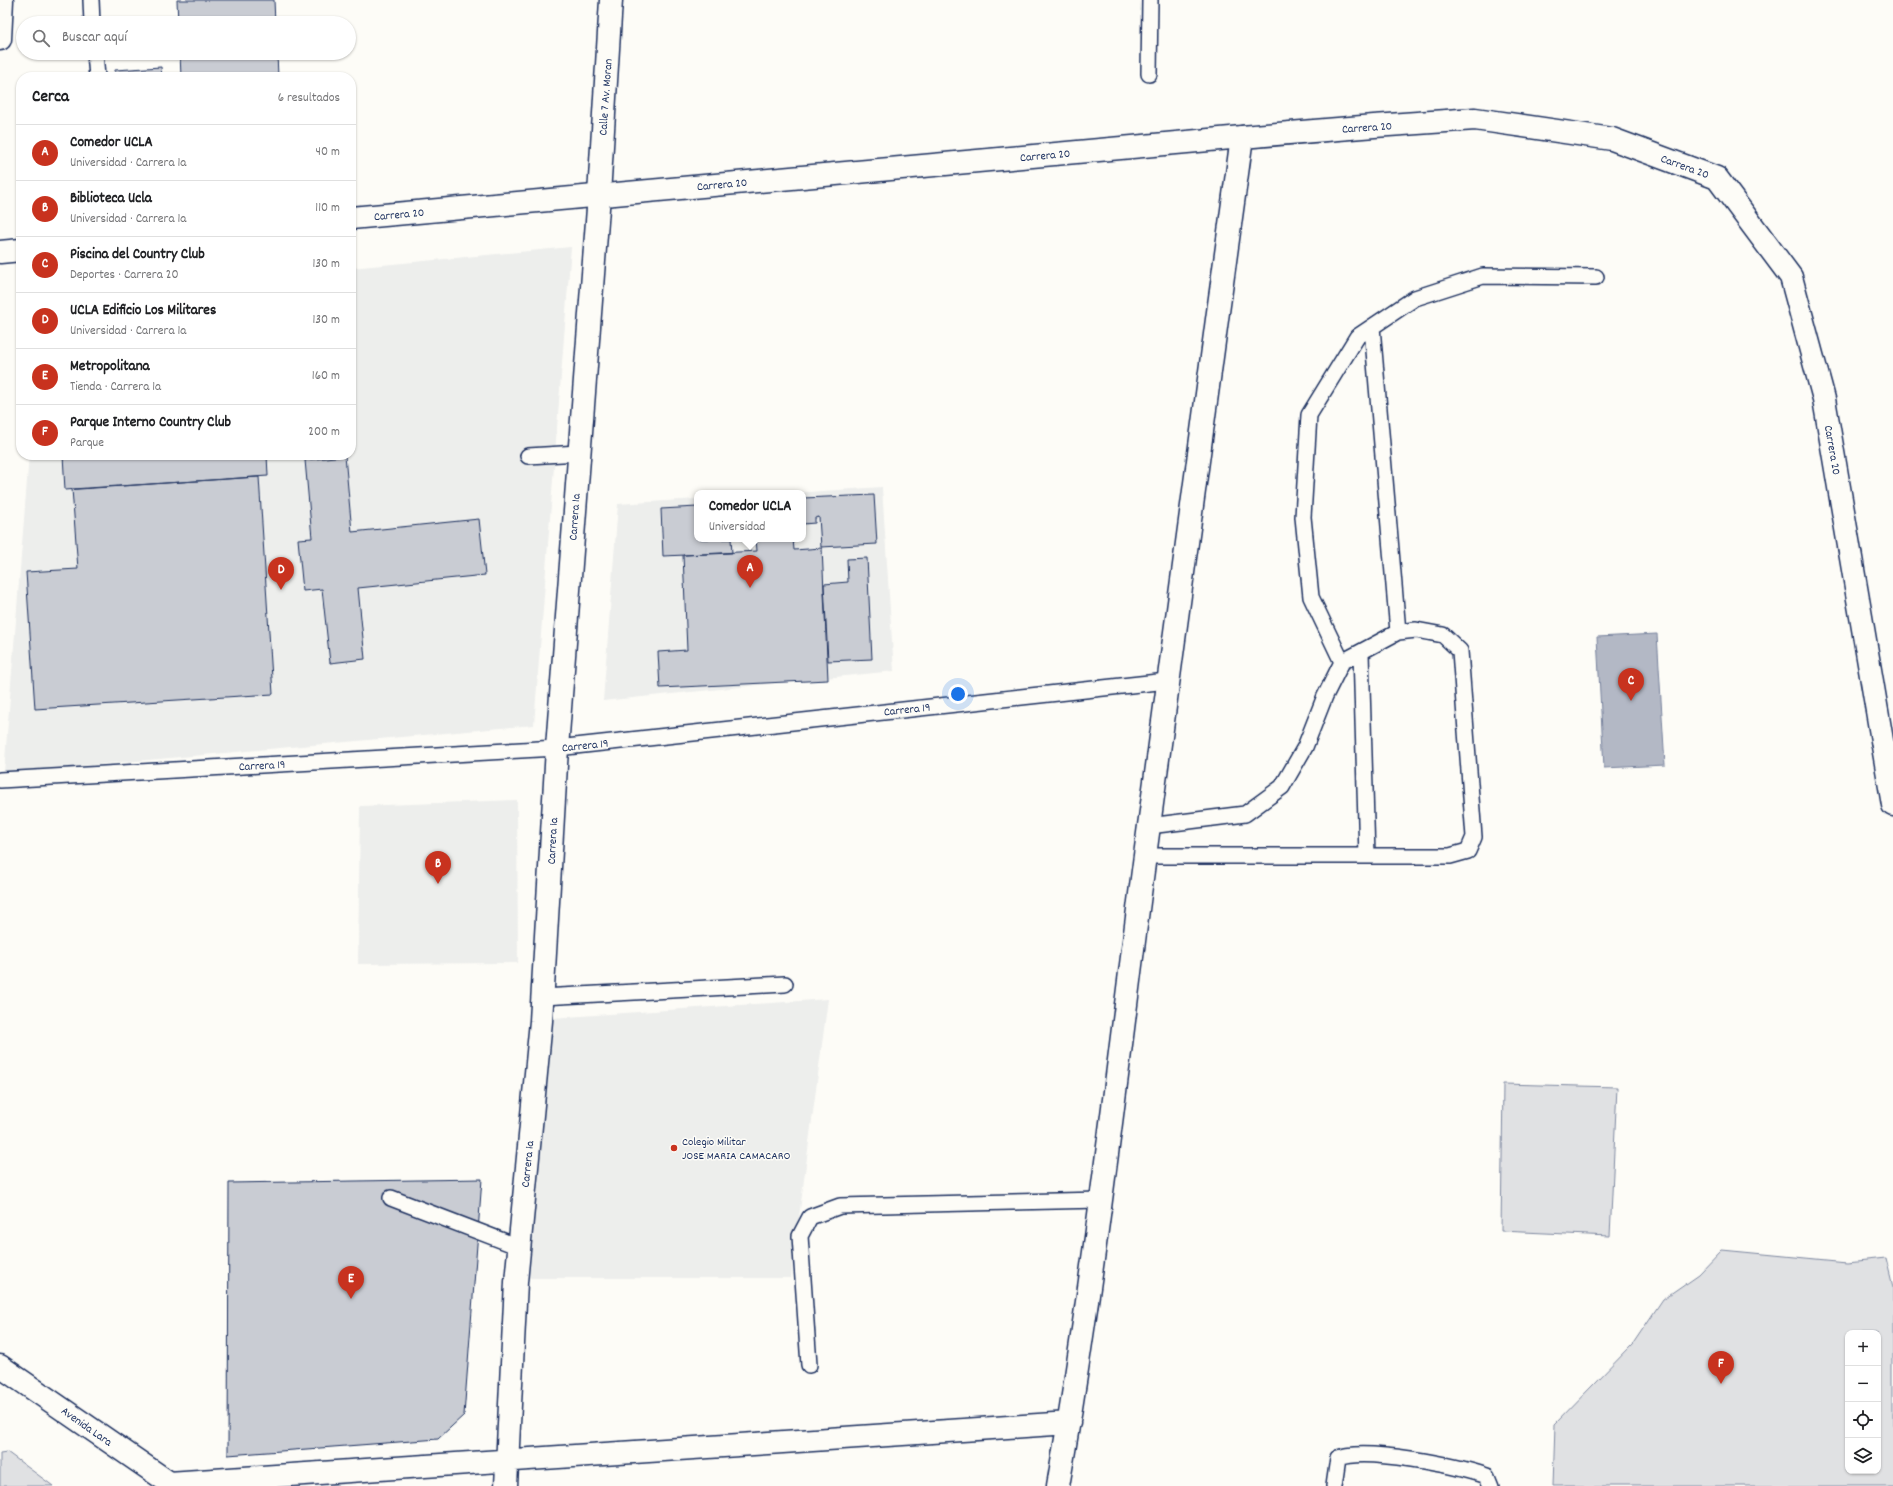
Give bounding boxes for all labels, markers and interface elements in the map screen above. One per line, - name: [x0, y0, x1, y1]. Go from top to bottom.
- search box: [16, 16, 356, 60]
- icon: search: [30, 27, 52, 49]
- text: Buscar aquí: [62, 27, 127, 49]
- street label: Calle 7 Av. Moran: [595, 58, 618, 136]
- text: Cerca: [32, 86, 69, 110]
- text: 6 resultados: [278, 89, 340, 108]
- street label: Carrera 20: [1341, 118, 1393, 139]
- text: Comedor UCLA: [70, 132, 153, 154]
- text: A: [41, 143, 49, 162]
- text: 40 m: [316, 143, 340, 162]
- street label: Carrera 20: [1019, 146, 1071, 167]
- street label: Carrera 20: [1658, 151, 1711, 184]
- text: Universidad · Carrera 1a: [70, 154, 186, 173]
- street label: Carrera 20: [696, 175, 748, 196]
- text: Biblioteca Ucla: [70, 188, 152, 210]
- text: B: [42, 199, 48, 218]
- text: 110 m: [315, 199, 340, 218]
- street label: Carrera 20: [373, 205, 425, 226]
- text: Universidad · Carrera 1a: [70, 210, 186, 229]
- text: Piscina del Country Club: [70, 244, 205, 266]
- text: C: [42, 255, 48, 274]
- text: 130 m: [312, 255, 340, 274]
- text: Deportes · Carrera 20: [70, 266, 179, 285]
- text: UCLA Edificio Los Militares: [70, 300, 216, 322]
- text: D: [42, 311, 48, 330]
- text: 130 m: [312, 311, 340, 330]
- text: Universidad · Carrera 1a: [70, 322, 186, 341]
- text: Metropolitana: [70, 356, 150, 378]
- text: E: [42, 367, 48, 386]
- text: 160 m: [312, 367, 340, 386]
- text: Tienda · Carrera 1a: [70, 378, 161, 397]
- text: Parque Interno Country Club: [70, 412, 231, 434]
- text: F: [42, 423, 48, 442]
- text: 200 m: [308, 423, 340, 442]
- street label: Carrera 20: [1819, 424, 1844, 477]
- text: Parque: [70, 434, 104, 453]
- popup: [694, 490, 806, 542]
- street label: Carrera 1a: [565, 493, 586, 541]
- text: Comedor UCLA: [709, 496, 791, 518]
- text: Universidad: [709, 518, 765, 537]
- pin: A: [737, 555, 763, 588]
- pin: D: [268, 557, 294, 590]
- pin: C: [1618, 668, 1644, 701]
- your location: [948, 684, 968, 704]
- street label: Carrera 19: [883, 700, 931, 721]
- street label: Carrera 19: [561, 736, 609, 757]
- street label: Carrera 19: [238, 757, 286, 776]
- street label: Carrera 1a: [544, 817, 563, 865]
- pin: B: [425, 851, 451, 884]
- place label: Colegio Militar JOSE MARIA CAMACARO: [682, 1134, 791, 1165]
- street label: Carrera 1a: [518, 1140, 539, 1188]
- marker: Colegio Militar JOSE MARIA CAMACARO: [669, 1143, 679, 1153]
- pin: E: [338, 1266, 364, 1299]
- map controls: [1845, 1330, 1881, 1474]
- button: +: [1845, 1330, 1881, 1366]
- pin: F: [1708, 1351, 1734, 1384]
- button: −: [1845, 1366, 1881, 1402]
- button: locate: [1845, 1402, 1881, 1438]
- street label: Avenida Lara: [57, 1403, 116, 1451]
- button: layers: [1845, 1438, 1881, 1474]

